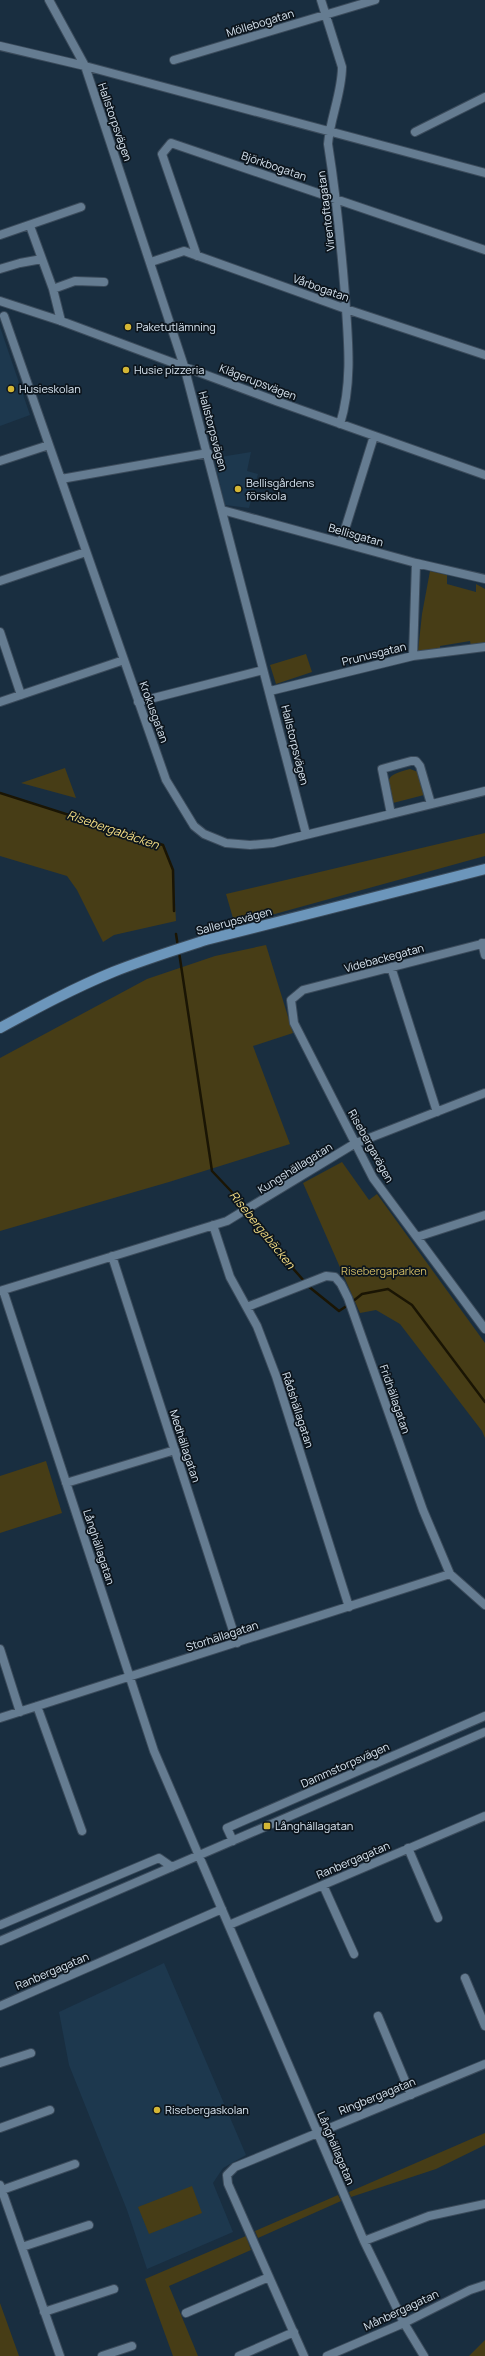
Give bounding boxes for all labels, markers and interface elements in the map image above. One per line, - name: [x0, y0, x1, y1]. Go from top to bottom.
- street label: Möllebogatan: [224, 5, 296, 40]
- street label: Hallstorpsvägen: [95, 81, 136, 163]
- street label: Björkbogatan: [240, 147, 309, 184]
- street label: Virentoftagatan: [313, 170, 338, 252]
- street label: Vårbogatan: [291, 270, 351, 305]
- place label: Paketutlämning: [136, 319, 216, 334]
- marker: Paketutlämning: [123, 322, 133, 332]
- street label: Klågerupsvägen: [218, 360, 299, 403]
- place label: Husie pizzeria: [134, 362, 204, 377]
- marker: Husie pizzeria: [121, 365, 131, 375]
- place label: Husieskolan: [19, 381, 81, 396]
- marker: Husieskolan: [6, 384, 16, 394]
- street label: Hallstorpsvägen: [196, 389, 231, 472]
- place label: Bellisgårdens förskola: [246, 475, 314, 503]
- marker: Bellisgårdens förskola: [233, 484, 243, 494]
- street label: Bellisgatan: [327, 520, 385, 549]
- street label: Prunusgatan: [340, 638, 408, 669]
- street label: Krokusgatan: [136, 679, 173, 745]
- street label: Hallstorpsvägen: [278, 703, 313, 786]
- water label: Risebergabäcken: [65, 806, 162, 853]
- street label: Sallerupsvägen: [194, 903, 273, 938]
- street label: Videbackegatan: [342, 940, 425, 975]
- street label: Risebergavägen: [345, 1106, 398, 1185]
- street label: Kungshällagatan: [255, 1139, 335, 1196]
- water label: Risebergabäcken: [226, 1187, 300, 1273]
- park label: Risebergaparken: [341, 1263, 427, 1278]
- street label: Fridhällagatan: [377, 1362, 414, 1435]
- street label: Rådshällagatan: [279, 1370, 318, 1450]
- street label: Medhällagatan: [167, 1407, 204, 1484]
- street label: Långhällagatan: [80, 1507, 119, 1586]
- street label: Storhällagatan: [184, 1617, 260, 1654]
- street label: Dammstorpsvägen: [298, 1738, 391, 1791]
- place label: Långhällagatan: [275, 1818, 353, 1833]
- marker: Långhällagatan: [262, 1821, 272, 1831]
- street label: Ranbergagatan: [314, 1837, 392, 1882]
- street label: Ranbergagatan: [13, 1948, 91, 1993]
- street label: Ringbergagatan: [336, 2073, 417, 2118]
- place label: Risebergaskolan: [165, 2102, 249, 2117]
- marker: Risebergaskolan: [152, 2105, 162, 2115]
- street label: Långhällagatan: [314, 2109, 359, 2187]
- street label: Månbergagatan: [361, 2286, 441, 2333]

